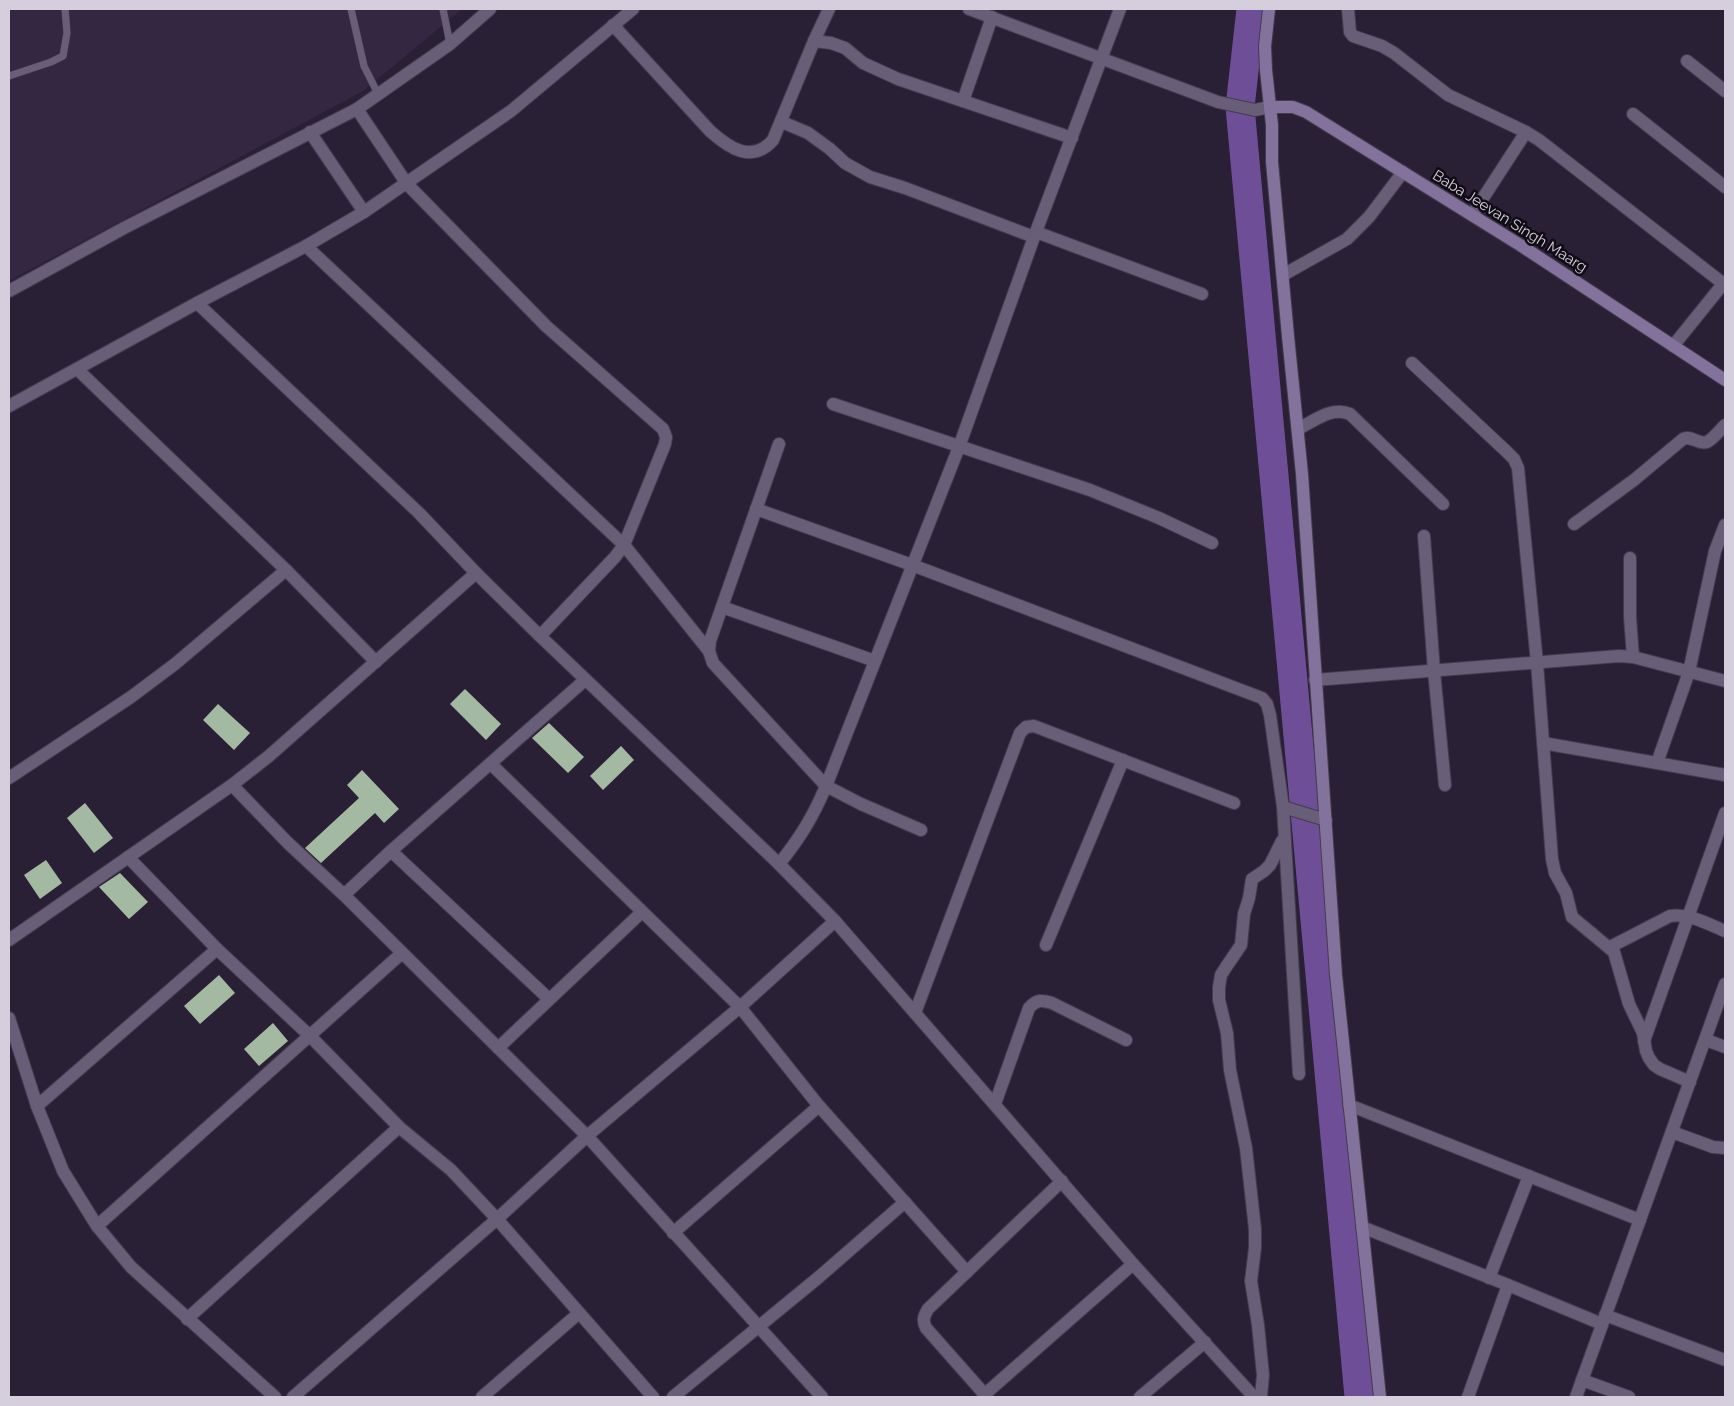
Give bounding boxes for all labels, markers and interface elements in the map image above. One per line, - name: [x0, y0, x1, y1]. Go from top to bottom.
- street label: Baba Jeevan Singh Maarg: [1429, 166, 1591, 276]

